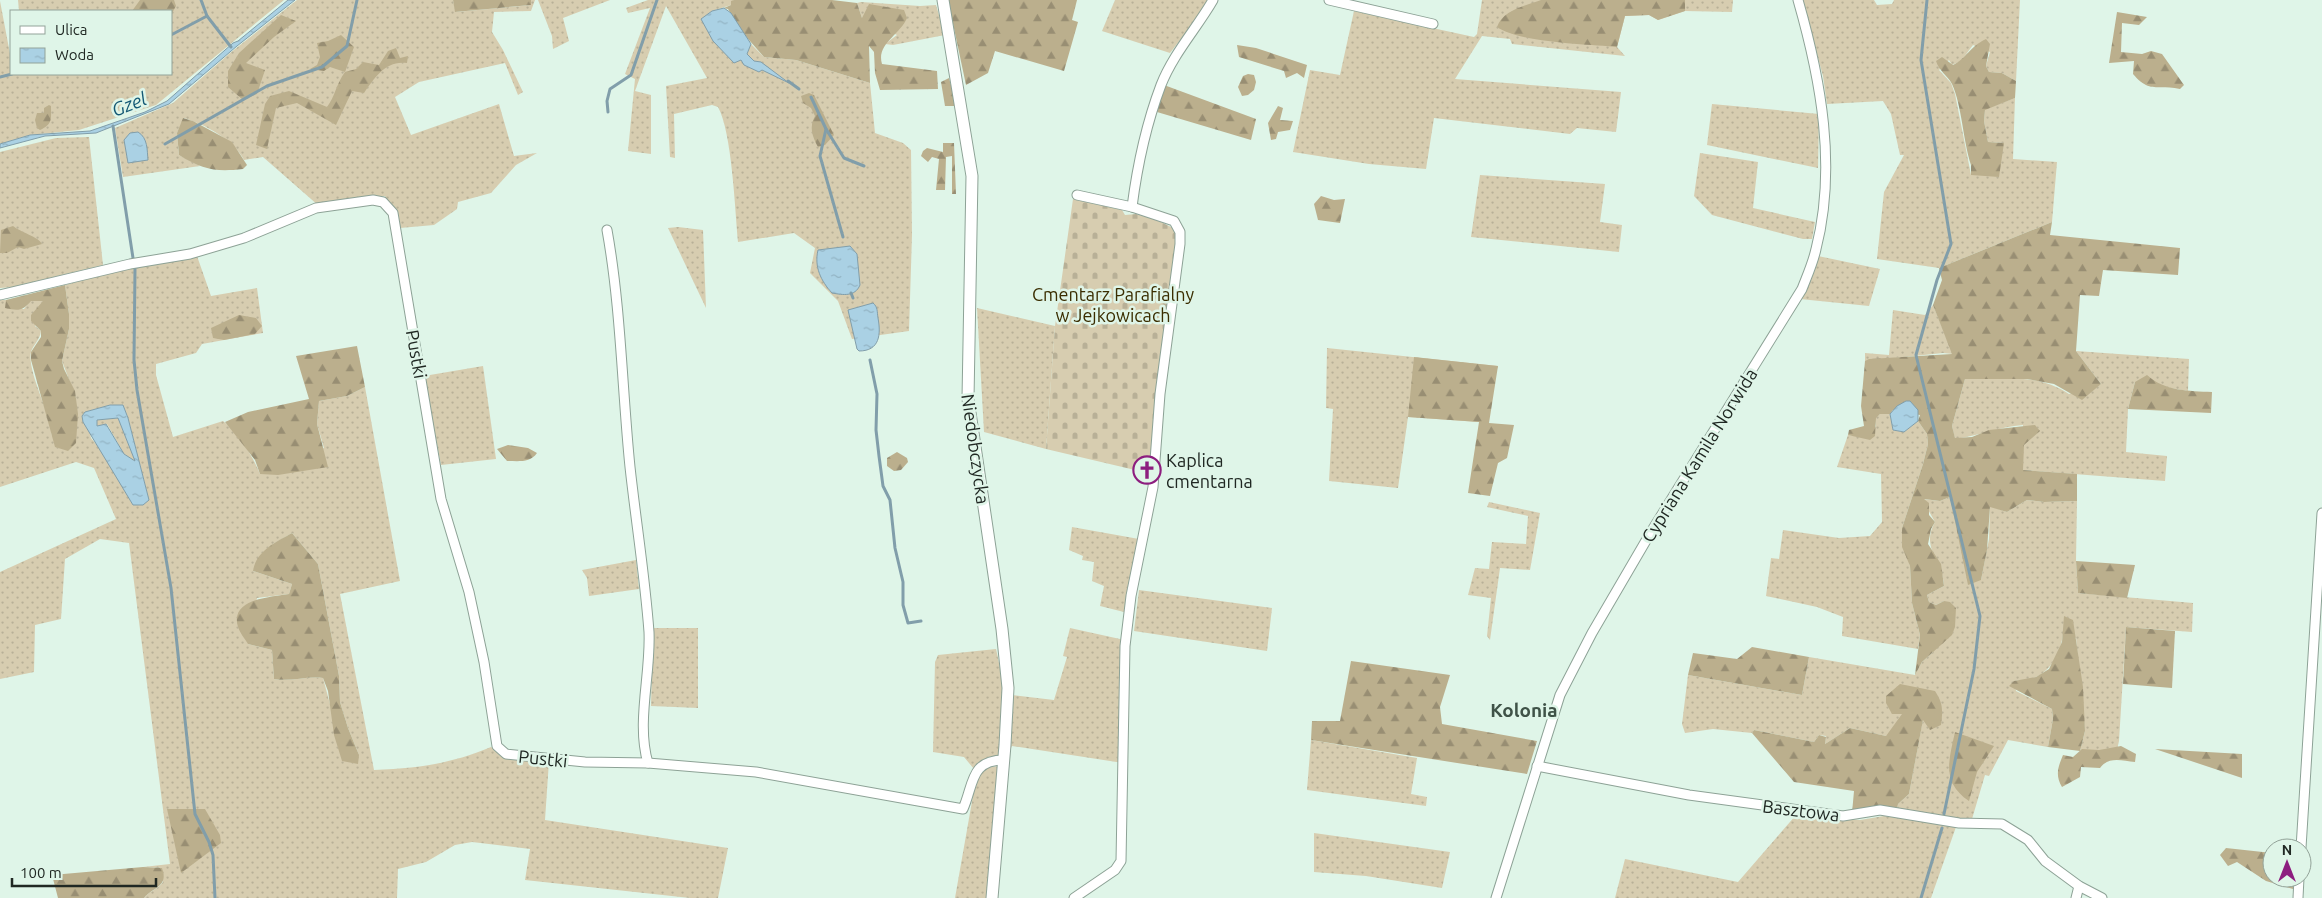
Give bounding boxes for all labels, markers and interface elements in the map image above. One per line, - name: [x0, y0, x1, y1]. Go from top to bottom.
- legend: [10, 10, 172, 75]
- text: Ulica: [55, 21, 87, 38]
- text: Woda: [55, 46, 94, 63]
- water label: Gzel: [108, 87, 150, 121]
- park label: Cmentarz Parafialny w Jejkowicach: [1032, 284, 1194, 325]
- street label: Pustki: [403, 328, 431, 380]
- street label: Cypriana Kamila Norwida: [1637, 364, 1761, 546]
- street label: Niedobczycka: [958, 393, 994, 505]
- place label: Kaplica cmentarna: [1166, 450, 1253, 491]
- church icon: Kaplica cmentarna: [1132, 455, 1162, 485]
- district label: Kolonia: [1490, 699, 1558, 721]
- street label: Pustki: [517, 745, 569, 771]
- street label: Basztowa: [1761, 795, 1841, 825]
- north arrow: [2262, 838, 2312, 888]
- text: N: [2282, 842, 2292, 858]
- scale bar: [12, 856, 156, 888]
- text: 100 m: [20, 864, 62, 881]

